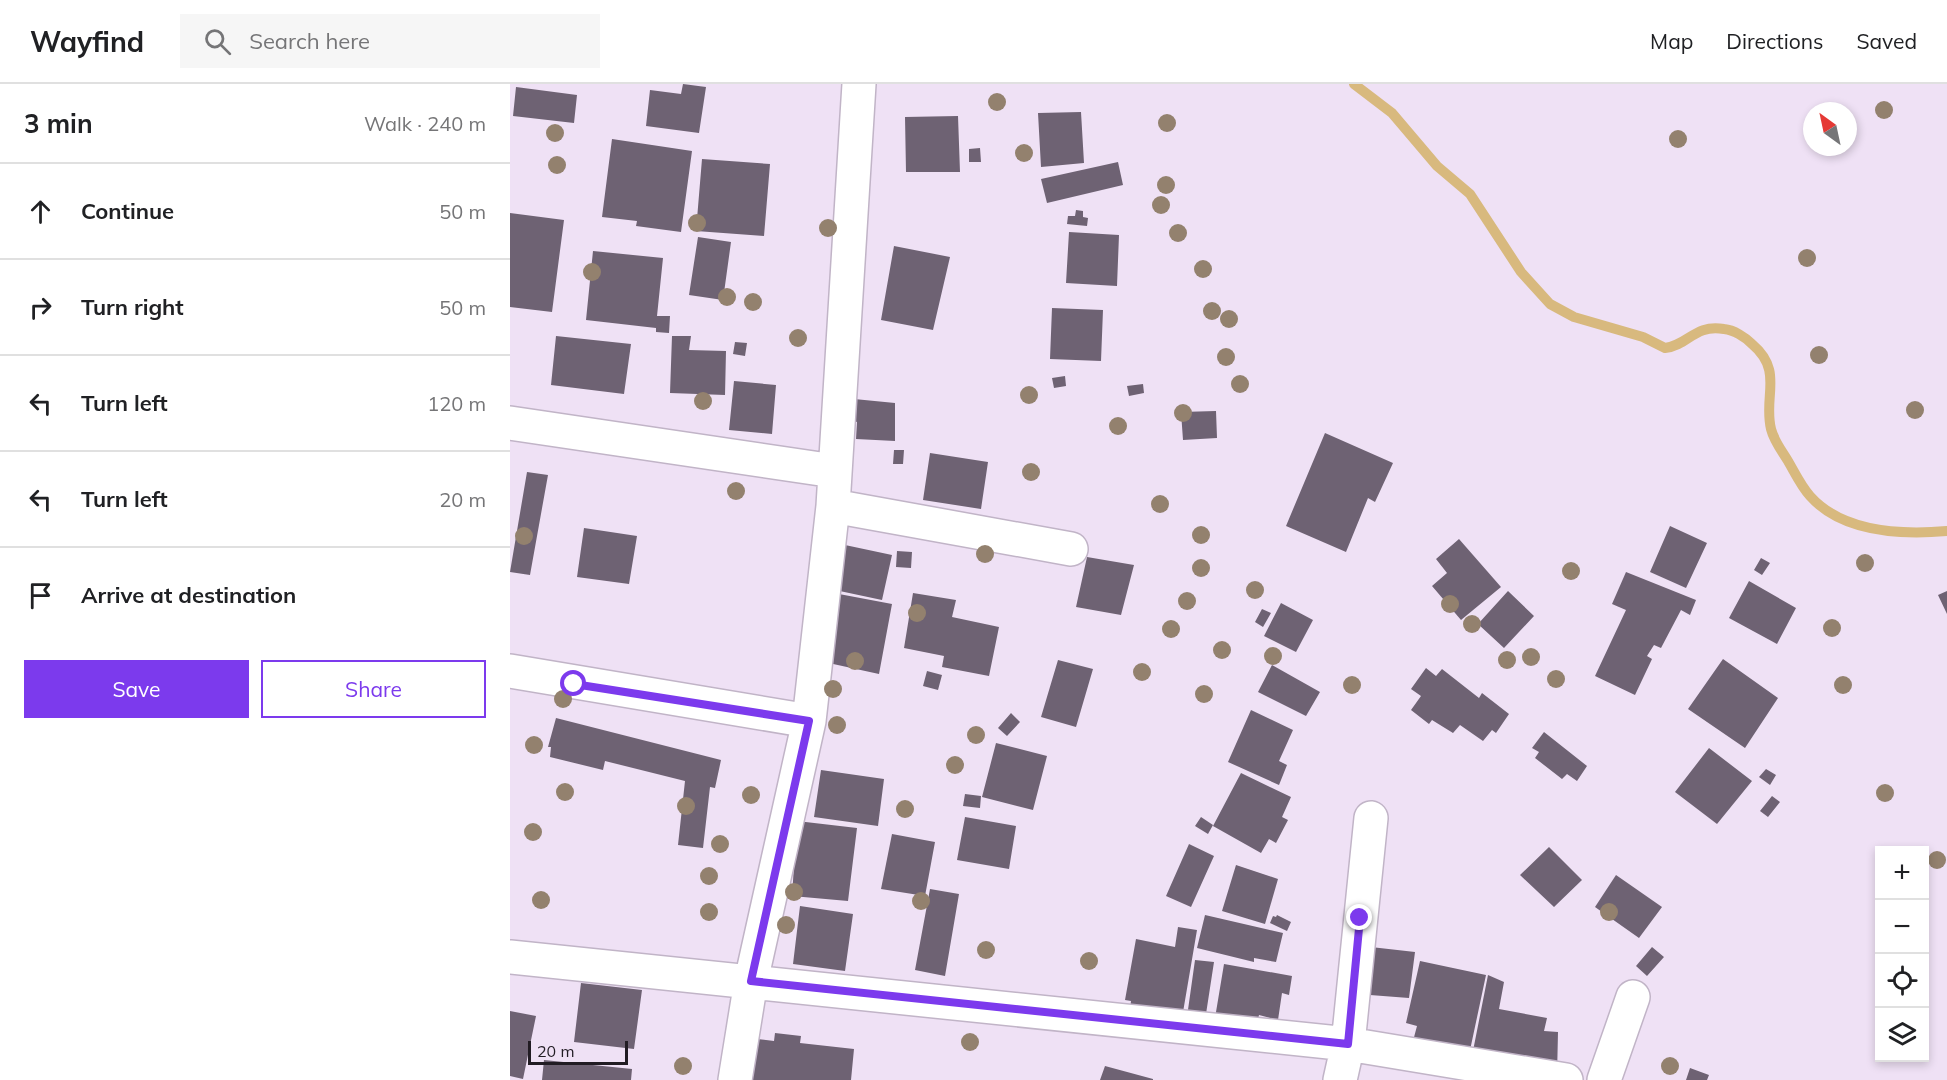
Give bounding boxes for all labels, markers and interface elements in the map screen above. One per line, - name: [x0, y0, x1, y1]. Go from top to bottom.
- search box: [180, 14, 600, 68]
- text: Wayfind: [30, 24, 144, 59]
- icon: search: [201, 25, 234, 58]
- text: Search here: [249, 27, 370, 55]
- text: Map: [1650, 28, 1693, 54]
- text: Directions: [1726, 28, 1823, 54]
- text: Saved: [1856, 28, 1917, 54]
- north arrow: [1803, 102, 1857, 156]
- text: 3 min: [24, 107, 93, 140]
- text: Walk · 240 m: [364, 111, 486, 136]
- icon: ahead: [24, 195, 57, 228]
- text: Continue: [81, 197, 174, 225]
- text: 50 m: [439, 199, 486, 224]
- icon: right: [24, 291, 57, 324]
- text: Turn right: [81, 293, 184, 321]
- text: 50 m: [439, 295, 486, 320]
- icon: left: [24, 387, 57, 420]
- text: Turn left: [81, 389, 168, 417]
- text: 120 m: [427, 391, 486, 416]
- icon: left: [24, 483, 57, 516]
- text: Turn left: [81, 485, 168, 513]
- text: 20 m: [439, 487, 486, 512]
- icon: arrive: [24, 579, 57, 612]
- text: Arrive at destination: [81, 581, 296, 609]
- button: Save: [24, 660, 249, 718]
- button: Share: [261, 660, 486, 718]
- route start: [560, 670, 586, 696]
- map controls: [1875, 846, 1929, 1062]
- button: +: [1875, 846, 1929, 900]
- button: −: [1875, 900, 1929, 954]
- route end: [1346, 904, 1372, 930]
- button: locate: [1875, 954, 1929, 1008]
- button: layers: [1875, 1008, 1929, 1062]
- scale bar: [528, 1038, 628, 1066]
- text: 20 m: [537, 1041, 574, 1061]

